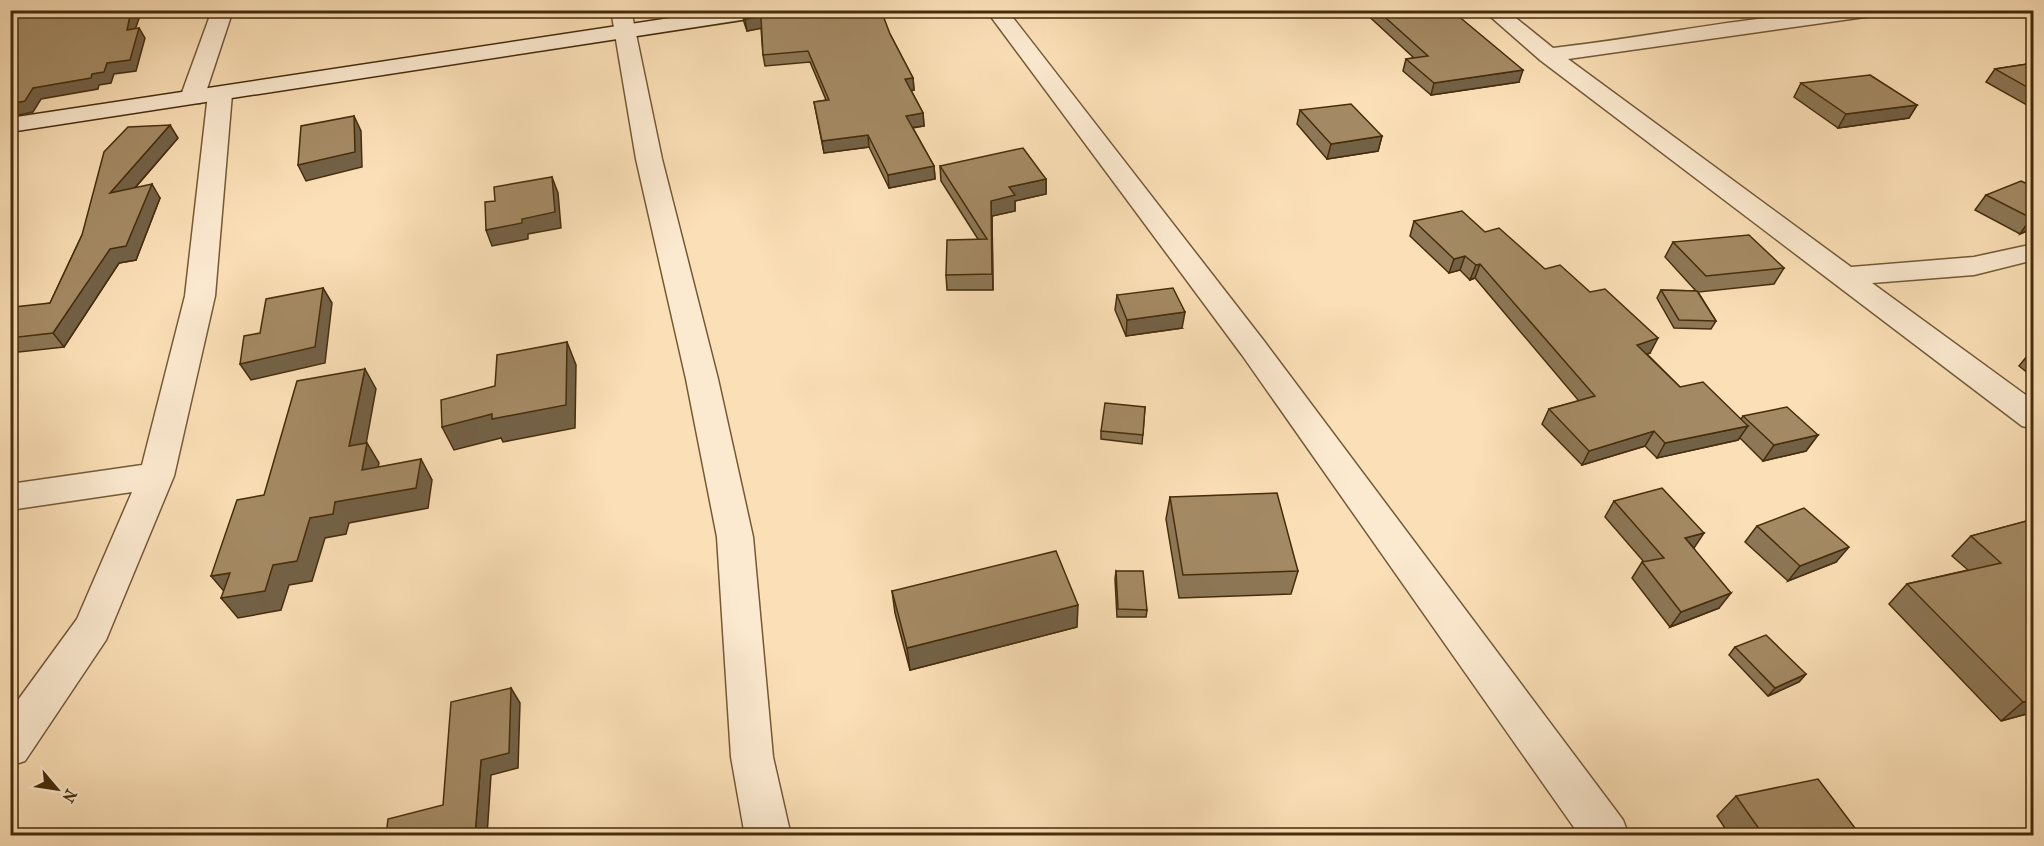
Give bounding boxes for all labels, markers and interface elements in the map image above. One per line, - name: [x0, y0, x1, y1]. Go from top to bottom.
- north arrow: [27, 759, 87, 819]
- text: N: [58, 786, 81, 807]

